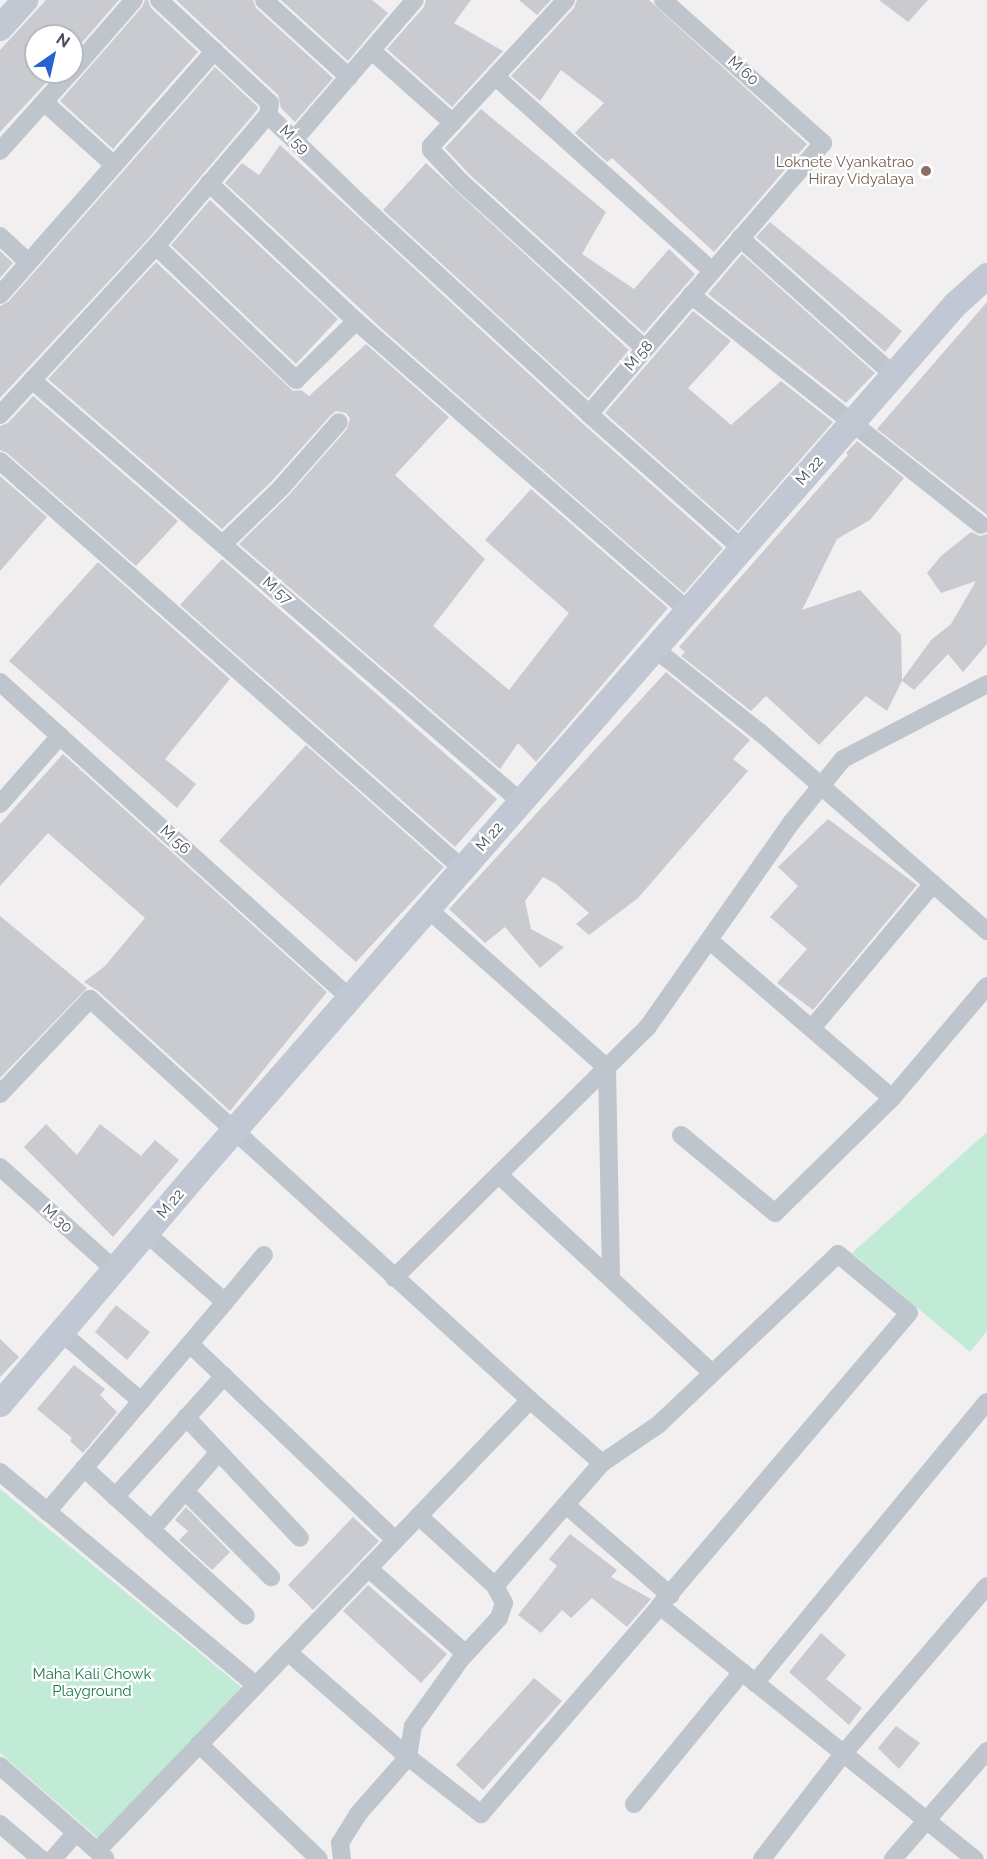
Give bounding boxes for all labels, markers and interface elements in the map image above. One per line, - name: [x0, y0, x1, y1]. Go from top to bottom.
- north arrow: [24, 24, 84, 84]
- text: N: [53, 29, 74, 52]
- street label: M 60: [724, 53, 762, 89]
- street label: M 59: [276, 122, 312, 158]
- place label: Loknete Vyankatrao Hiray Vidyalaya: [775, 153, 914, 188]
- marker: Loknete Vyankatrao Hiray Vidyalaya: [919, 164, 933, 178]
- street label: M 58: [621, 337, 657, 375]
- street label: M 22: [793, 453, 827, 489]
- street label: M 57: [259, 573, 295, 609]
- street label: M 22: [473, 819, 507, 855]
- street label: M 56: [156, 822, 194, 858]
- street label: M 22: [154, 1186, 188, 1222]
- street label: M 30: [38, 1201, 76, 1237]
- park label: Maha Kali Chowk Playground: [33, 1665, 151, 1700]

